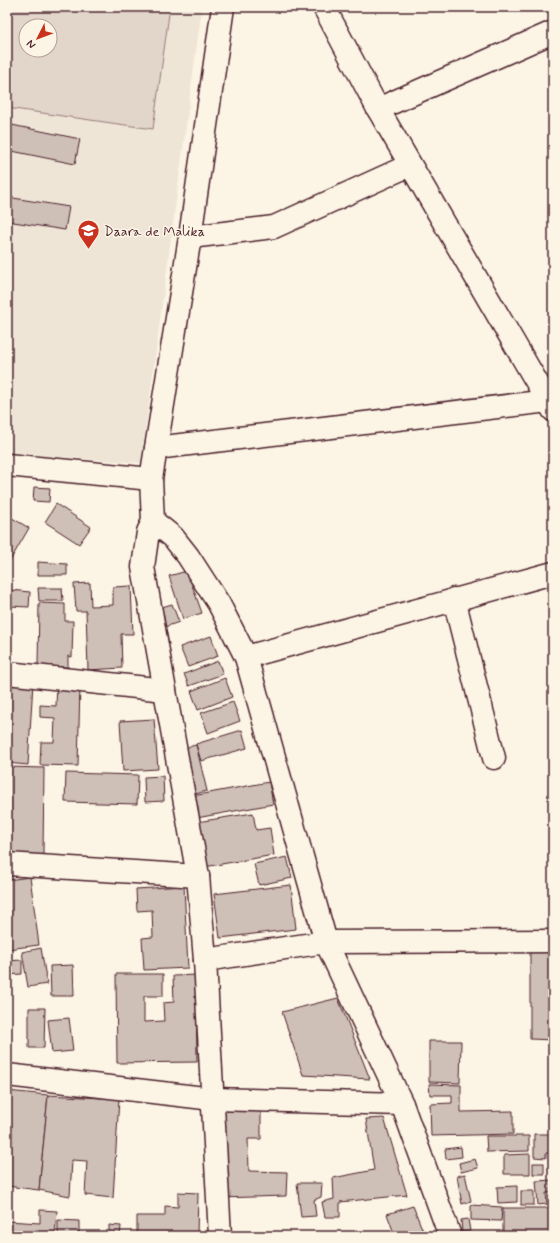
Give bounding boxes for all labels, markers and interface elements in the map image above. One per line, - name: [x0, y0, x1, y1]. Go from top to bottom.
- north arrow: [18, 18, 58, 58]
- text: N: [24, 37, 39, 51]
- school or university icon: Daara de Malika: [75, 218, 101, 251]
- place label: Daara de Malika: [104, 223, 205, 241]

